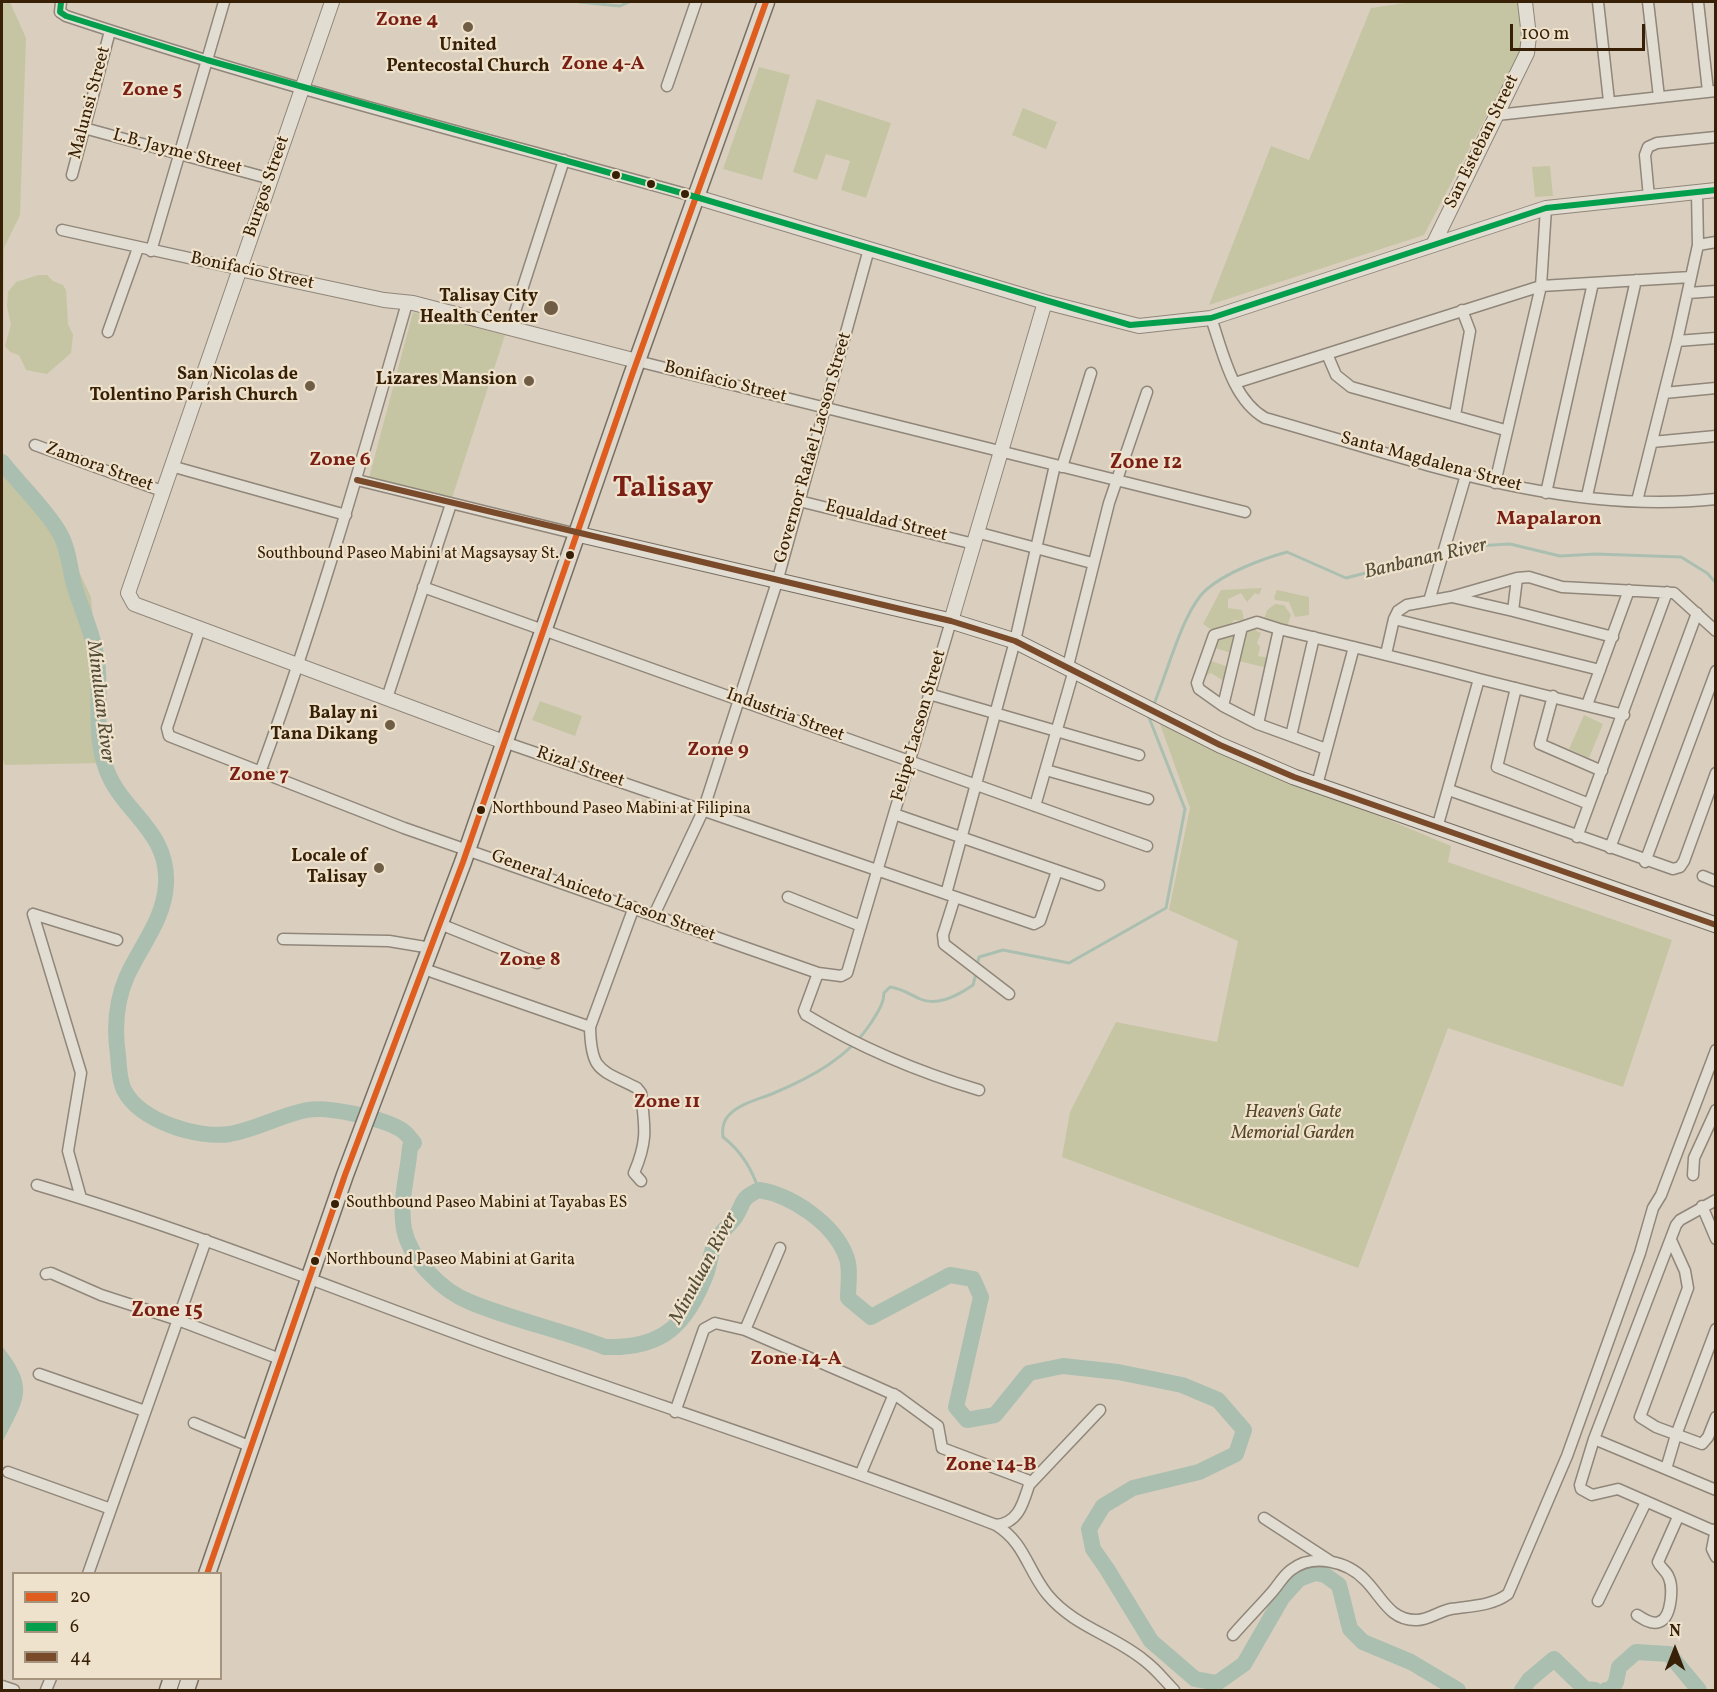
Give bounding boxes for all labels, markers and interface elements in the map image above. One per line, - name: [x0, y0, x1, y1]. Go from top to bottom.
- district label: Zone 4: [376, 9, 438, 33]
- scale bar: [1513, 12, 1648, 50]
- marker: United Pentecostal Church: [461, 20, 475, 34]
- text: 100 m: [1521, 22, 1570, 47]
- place label: United Pentecostal Church: [386, 36, 550, 78]
- street label: Malunsi Street: [66, 44, 116, 162]
- district label: Zone 4-A: [561, 53, 645, 77]
- street label: San Esteban Street: [1441, 71, 1525, 213]
- district label: Zone 5: [122, 79, 182, 103]
- street label: L.B. Jayme Street: [110, 125, 244, 181]
- street label: Burgos Street: [241, 133, 295, 241]
- unlabelled marker: [610, 169, 622, 181]
- unlabelled marker: [645, 178, 657, 190]
- unlabelled marker: [679, 188, 691, 200]
- street label: Bonifacio Street: [188, 248, 316, 296]
- place label: Talisay City Health Center: [420, 287, 538, 330]
- marker: Talisay City Health Center: [542, 299, 560, 317]
- street label: Governor Rafael Lacson Street: [771, 330, 857, 566]
- street label: Bonifacio Street: [661, 357, 789, 409]
- place label: San Nicolas de Tolentino Parish Church: [90, 365, 298, 407]
- place label: Lizares Mansion: [376, 370, 517, 392]
- marker: Lizares Mansion: [522, 374, 536, 388]
- marker: San Nicolas de Tolentino Parish Church: [303, 379, 317, 393]
- street label: Santa Magdalena Street: [1338, 428, 1524, 498]
- street label: Zamora Street: [42, 439, 156, 497]
- district label: Zone 6: [309, 449, 371, 473]
- district label: Zone 12: [1110, 451, 1182, 477]
- district label: Talisay: [613, 472, 713, 508]
- street label: Equaldad Street: [823, 496, 949, 548]
- district label: Mapalaron: [1496, 508, 1602, 532]
- water label: Banbanan River: [1362, 534, 1490, 586]
- place label: Southbound Paseo Mabini at Magsaysay St.: [257, 545, 559, 565]
- marker: Southbound Paseo Mabini at Magsaysay St.: [564, 549, 576, 561]
- water label: Minuluan River: [80, 639, 118, 765]
- street label: Felipe Lacson Street: [888, 648, 952, 804]
- street label: Industria Street: [723, 685, 847, 747]
- place label: Balay ni Tana Dikang: [270, 704, 378, 746]
- marker: Balay ni Tana Dikang: [383, 718, 397, 732]
- district label: Zone 9: [687, 739, 749, 763]
- street label: Rizal Street: [533, 743, 627, 793]
- district label: Zone 7: [229, 764, 289, 788]
- place label: Northbound Paseo Mabini at Filipina: [492, 800, 751, 820]
- marker: Northbound Paseo Mabini at Filipina: [475, 804, 487, 816]
- street label: General Aniceto Lacson Street: [488, 846, 718, 948]
- place label: Locale of Talisay: [291, 847, 367, 890]
- marker: Locale of Talisay: [372, 861, 386, 875]
- district label: Zone 8: [499, 949, 561, 973]
- district label: Zone 11: [634, 1091, 700, 1115]
- park label: Heaven's Gate Memorial Garden: [1231, 1103, 1355, 1146]
- place label: Southbound Paseo Mabini at Tayabas ES: [346, 1194, 627, 1214]
- marker: Southbound Paseo Mabini at Tayabas ES: [329, 1198, 341, 1210]
- water label: Minuluan River: [665, 1209, 745, 1329]
- place label: Northbound Paseo Mabini at Garita: [326, 1251, 575, 1271]
- marker: Northbound Paseo Mabini at Garita: [309, 1255, 321, 1267]
- district label: Zone 15: [131, 1299, 203, 1325]
- district label: Zone 14-A: [750, 1348, 842, 1372]
- district label: Zone 14-B: [945, 1454, 1037, 1478]
- legend: [12, 1572, 222, 1680]
- text: 20: [70, 1585, 90, 1610]
- text: 6: [70, 1615, 79, 1640]
- north arrow: [1645, 1620, 1705, 1680]
- text: N: [1669, 1621, 1681, 1643]
- text: 44: [70, 1645, 92, 1670]

